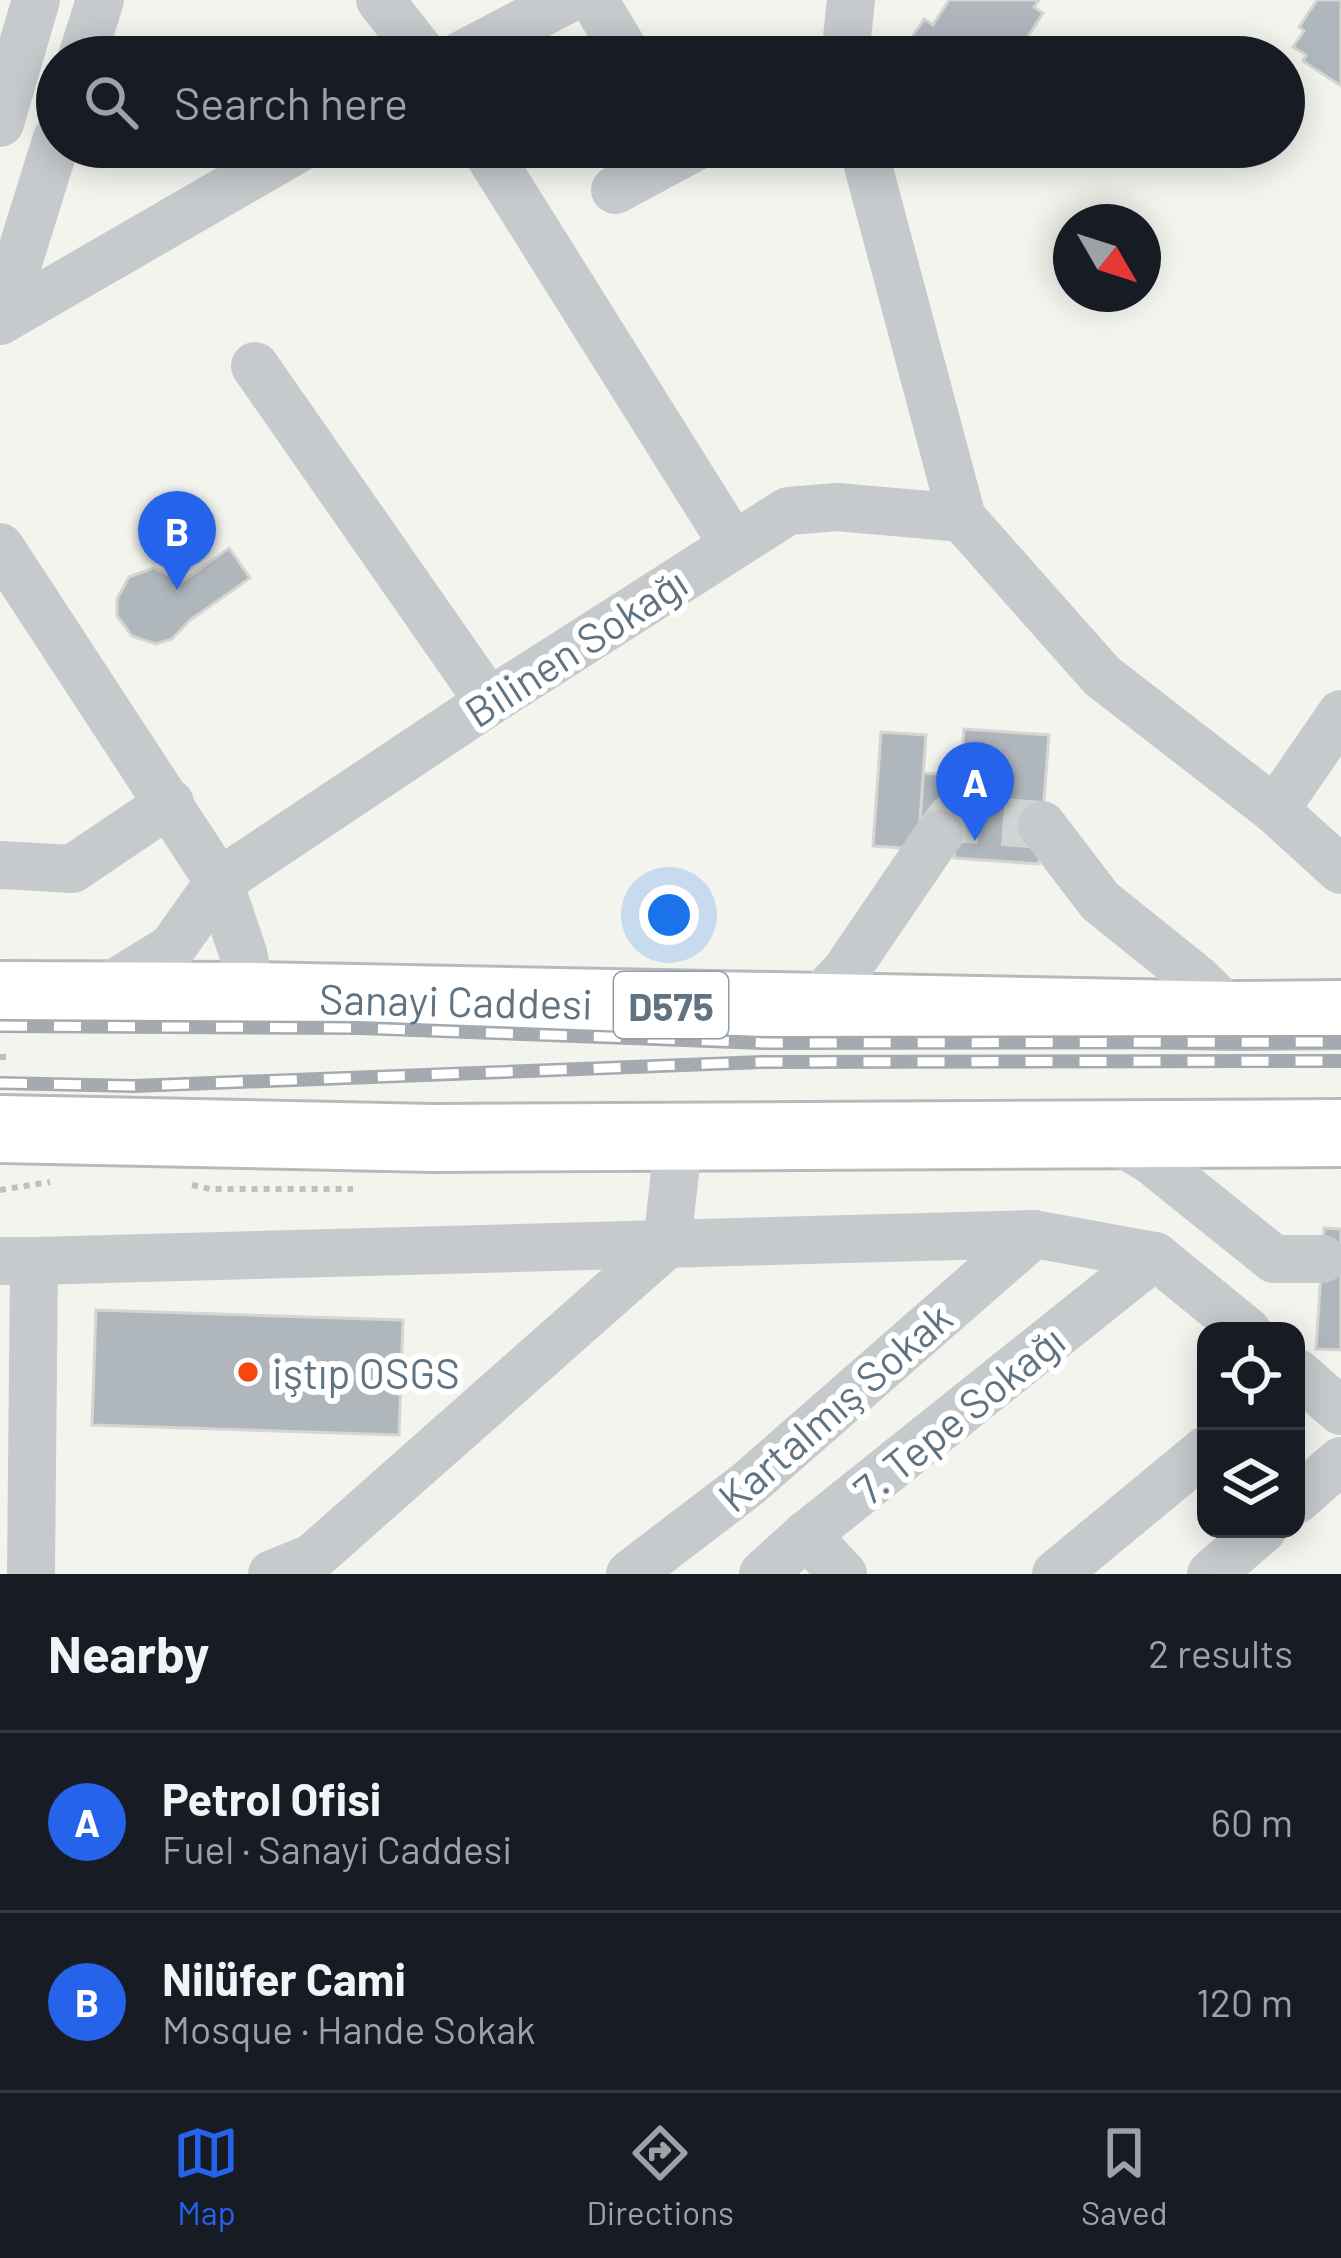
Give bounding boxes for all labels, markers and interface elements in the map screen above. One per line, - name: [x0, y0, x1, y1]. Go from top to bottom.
- search box: [36, 36, 1305, 168]
- icon: search: [78, 69, 144, 135]
- text: Search here: [174, 75, 408, 129]
- north arrow: [1053, 204, 1161, 312]
- pin: B: [138, 491, 216, 590]
- street label: Bilinen Sokağı: [455, 556, 696, 737]
- pin: A: [936, 742, 1014, 841]
- your location: [639, 885, 699, 945]
- street label: Sanayi Caddesi: [319, 972, 593, 1028]
- road number: D575: [614, 972, 728, 1038]
- street label: Kartalmış Sokak: [707, 1291, 961, 1521]
- street label: 7. Tepe Sokağı: [843, 1314, 1074, 1515]
- map controls: [1197, 1322, 1305, 1538]
- button: locate: [1197, 1322, 1305, 1430]
- place label: iştıp OSGS: [272, 1347, 460, 1398]
- marker: iştıp OSGS: [235, 1359, 261, 1385]
- button: layers: [1197, 1430, 1305, 1538]
- text: Nearby: [48, 1622, 209, 1683]
- text: 2 results: [1148, 1629, 1293, 1676]
- text: Petrol Ofisi: [162, 1771, 381, 1825]
- text: A: [74, 1798, 100, 1845]
- text: 60 m: [1211, 1798, 1293, 1845]
- text: Fuel · Sanayi Caddesi: [162, 1825, 512, 1872]
- text: Nilüfer Cami: [162, 1951, 406, 2005]
- text: B: [75, 1978, 99, 2025]
- text: 120 m: [1196, 1978, 1293, 2025]
- text: Mosque · Hande Sokak: [162, 2005, 536, 2052]
- tab: Map: [173, 2120, 239, 2232]
- tab: Directions: [586, 2120, 734, 2232]
- tab: Saved: [1081, 2120, 1168, 2232]

